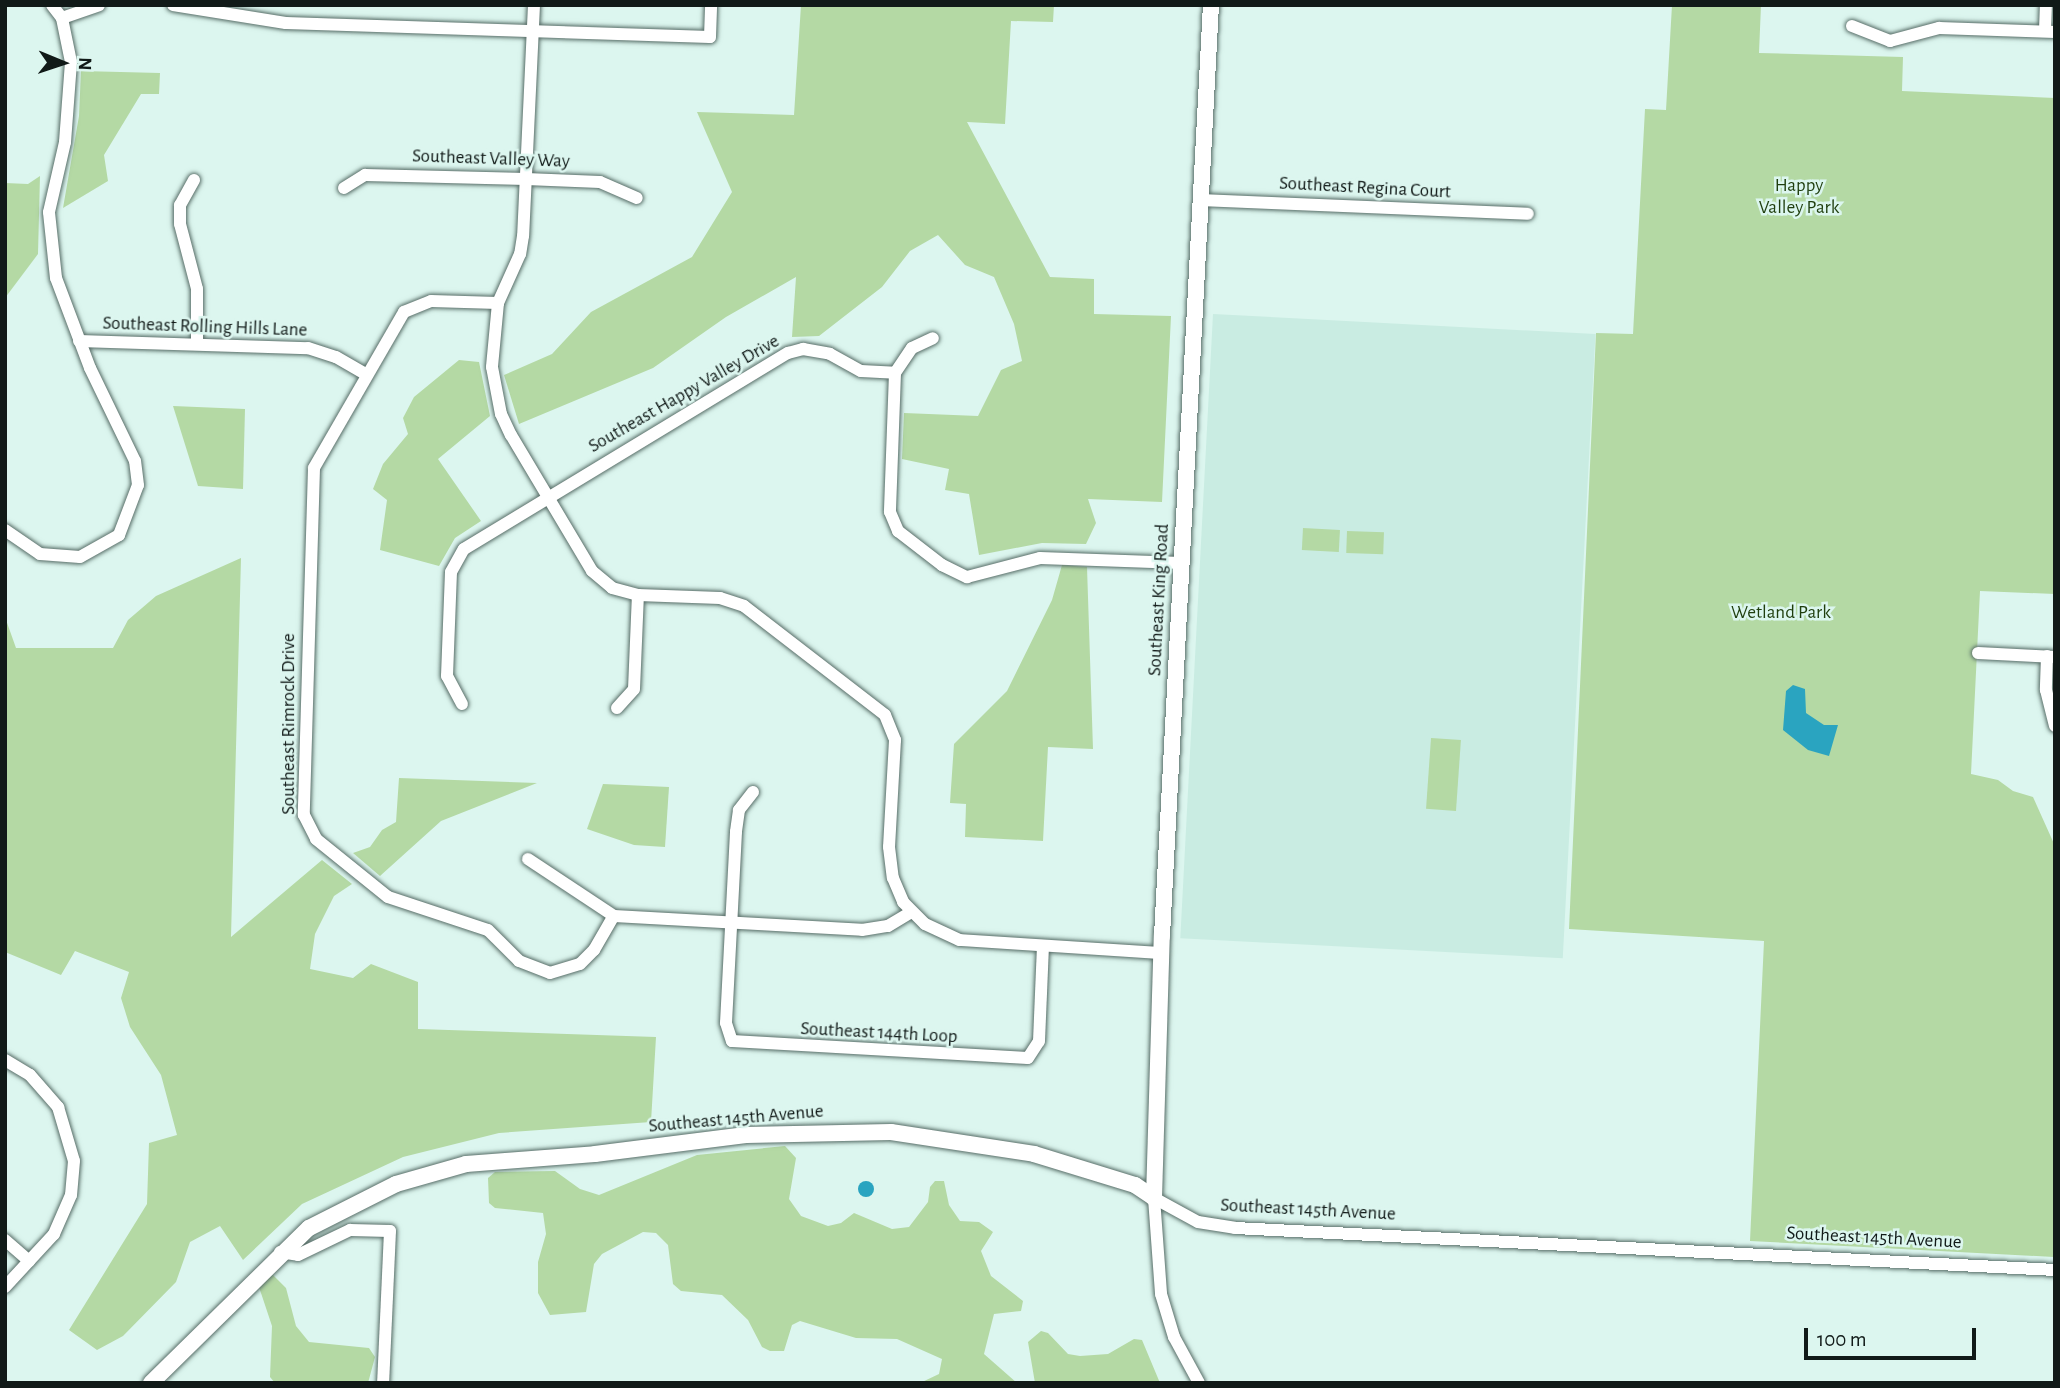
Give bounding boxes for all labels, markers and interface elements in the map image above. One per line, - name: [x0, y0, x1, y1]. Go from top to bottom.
- north arrow: [28, 28, 98, 98]
- text: N: [75, 57, 94, 71]
- street label: Southeast Valley Way: [412, 145, 570, 173]
- street label: Southeast Regina Court: [1279, 172, 1451, 204]
- park label: Happy Valley Park: [1759, 175, 1839, 219]
- street label: Southeast Rolling Hills Lane: [102, 312, 308, 342]
- street label: Southeast Happy Valley Drive: [585, 330, 783, 458]
- street label: Southeast King Road: [1144, 523, 1174, 677]
- park label: Wetland Park: [1731, 602, 1831, 624]
- street label: Southeast Rimrock Drive: [278, 633, 300, 815]
- street label: Southeast 144th Loop: [800, 1018, 958, 1048]
- street label: Southeast 145th Avenue: [648, 1100, 824, 1138]
- street label: Southeast 145th Avenue: [1220, 1194, 1396, 1226]
- street label: Southeast 145th Avenue: [1786, 1222, 1962, 1254]
- scale bar: [1808, 1314, 1980, 1358]
- text: 100 m: [1817, 1329, 1867, 1350]

